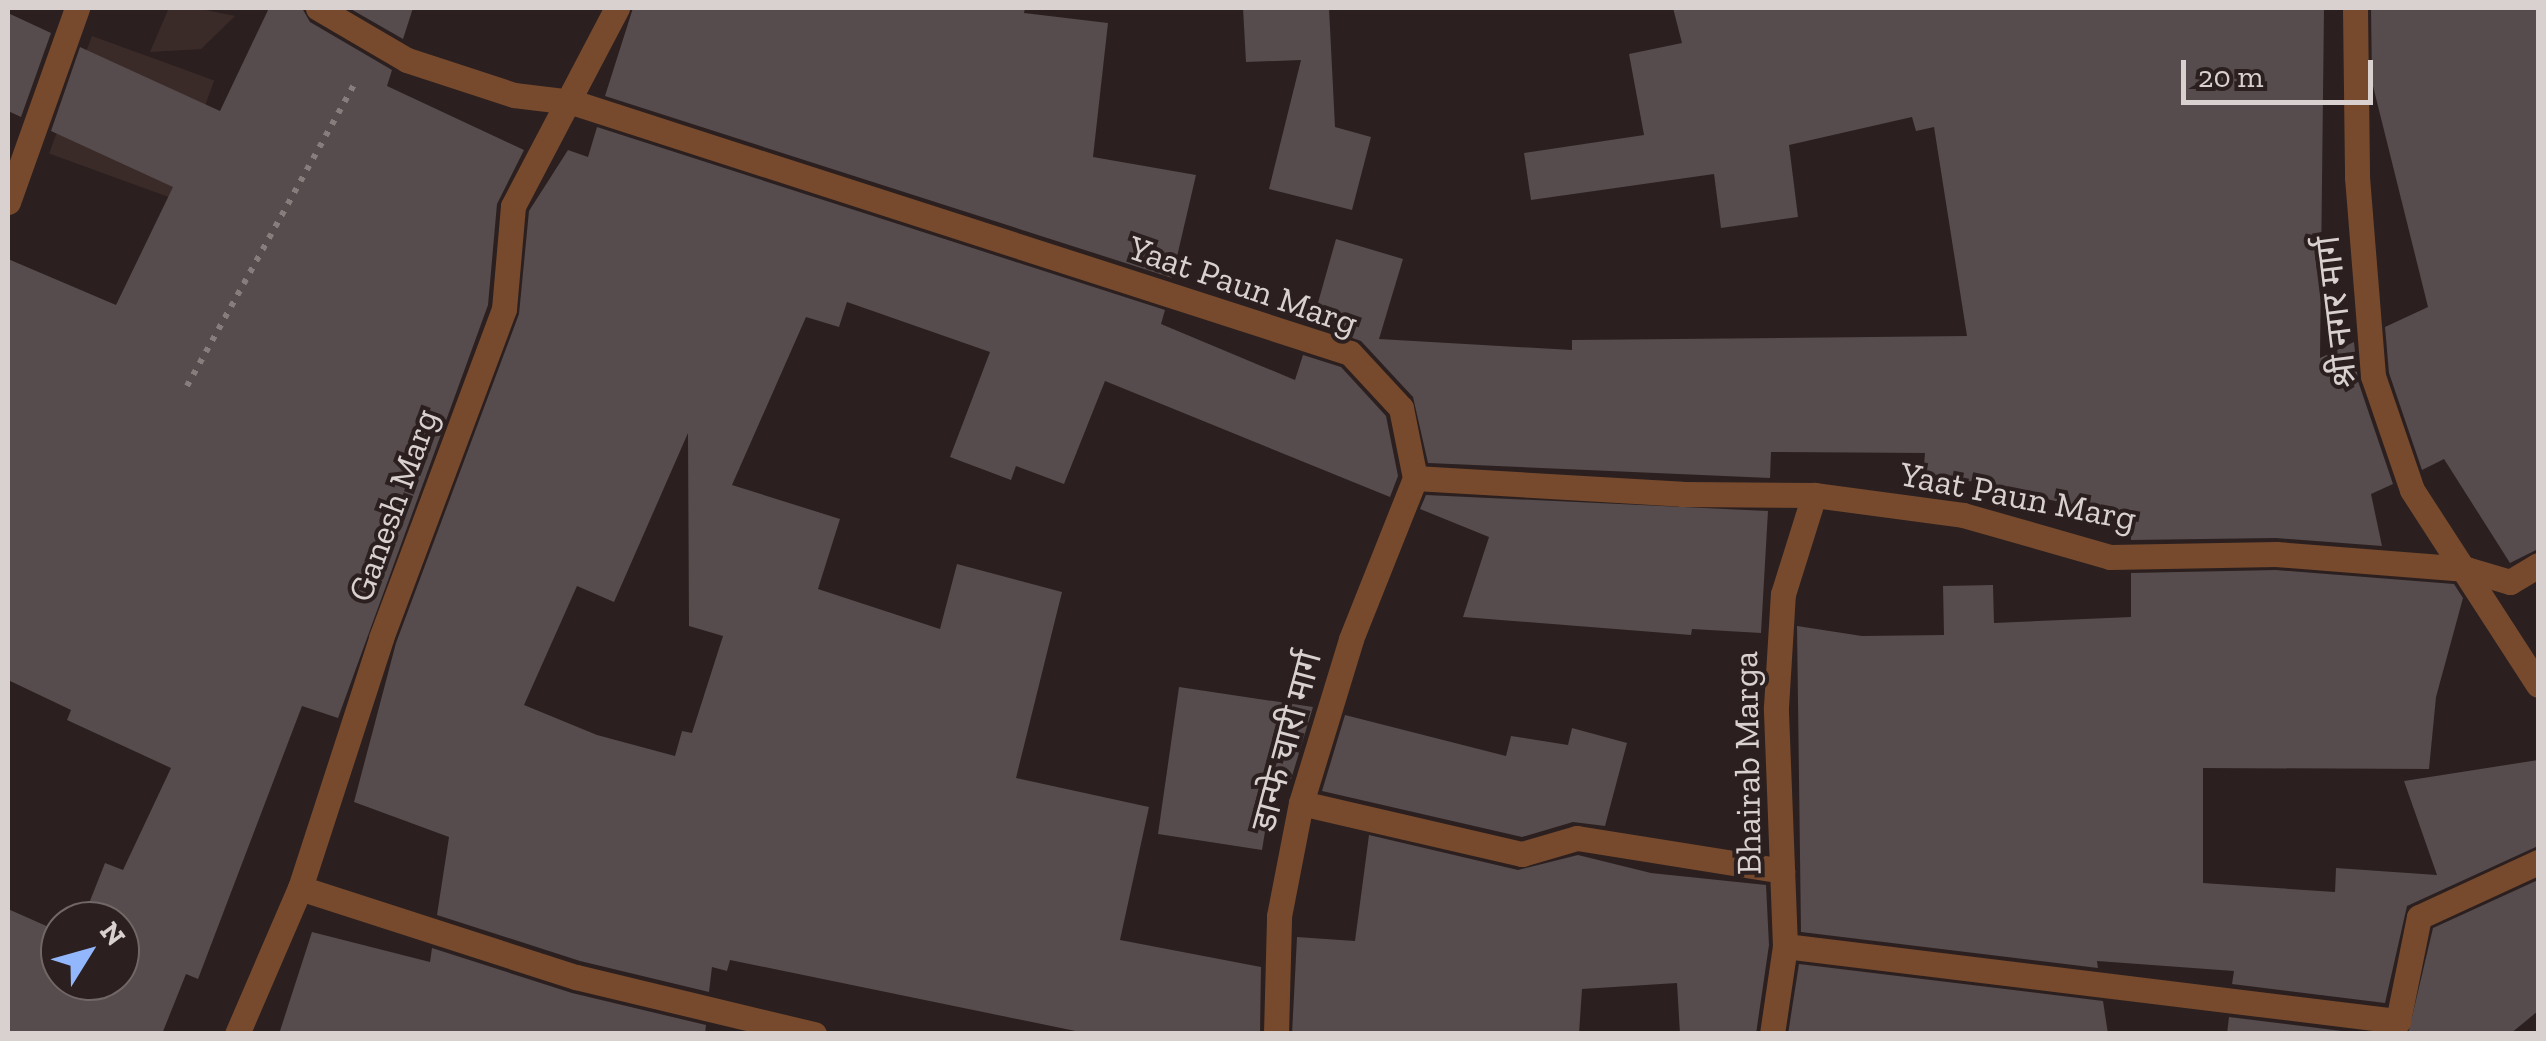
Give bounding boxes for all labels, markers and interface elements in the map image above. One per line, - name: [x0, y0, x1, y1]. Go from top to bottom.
- scale bar: [2186, 40, 2378, 102]
- text: 20 m: [2198, 59, 2263, 95]
- street label: Yaat Paun Marg: [1123, 226, 1363, 344]
- street label: श्री नगर मार्ग: [2306, 234, 2366, 390]
- street label: Ganesh Marg: [339, 403, 447, 607]
- street label: Yaat Paun Marg: [1896, 453, 2140, 539]
- street label: डान्फे चारी मार्ग: [1242, 646, 1330, 836]
- street label: Bhairab Marga: [1724, 651, 1770, 875]
- north arrow: [40, 901, 140, 1001]
- text: N: [93, 915, 132, 952]

